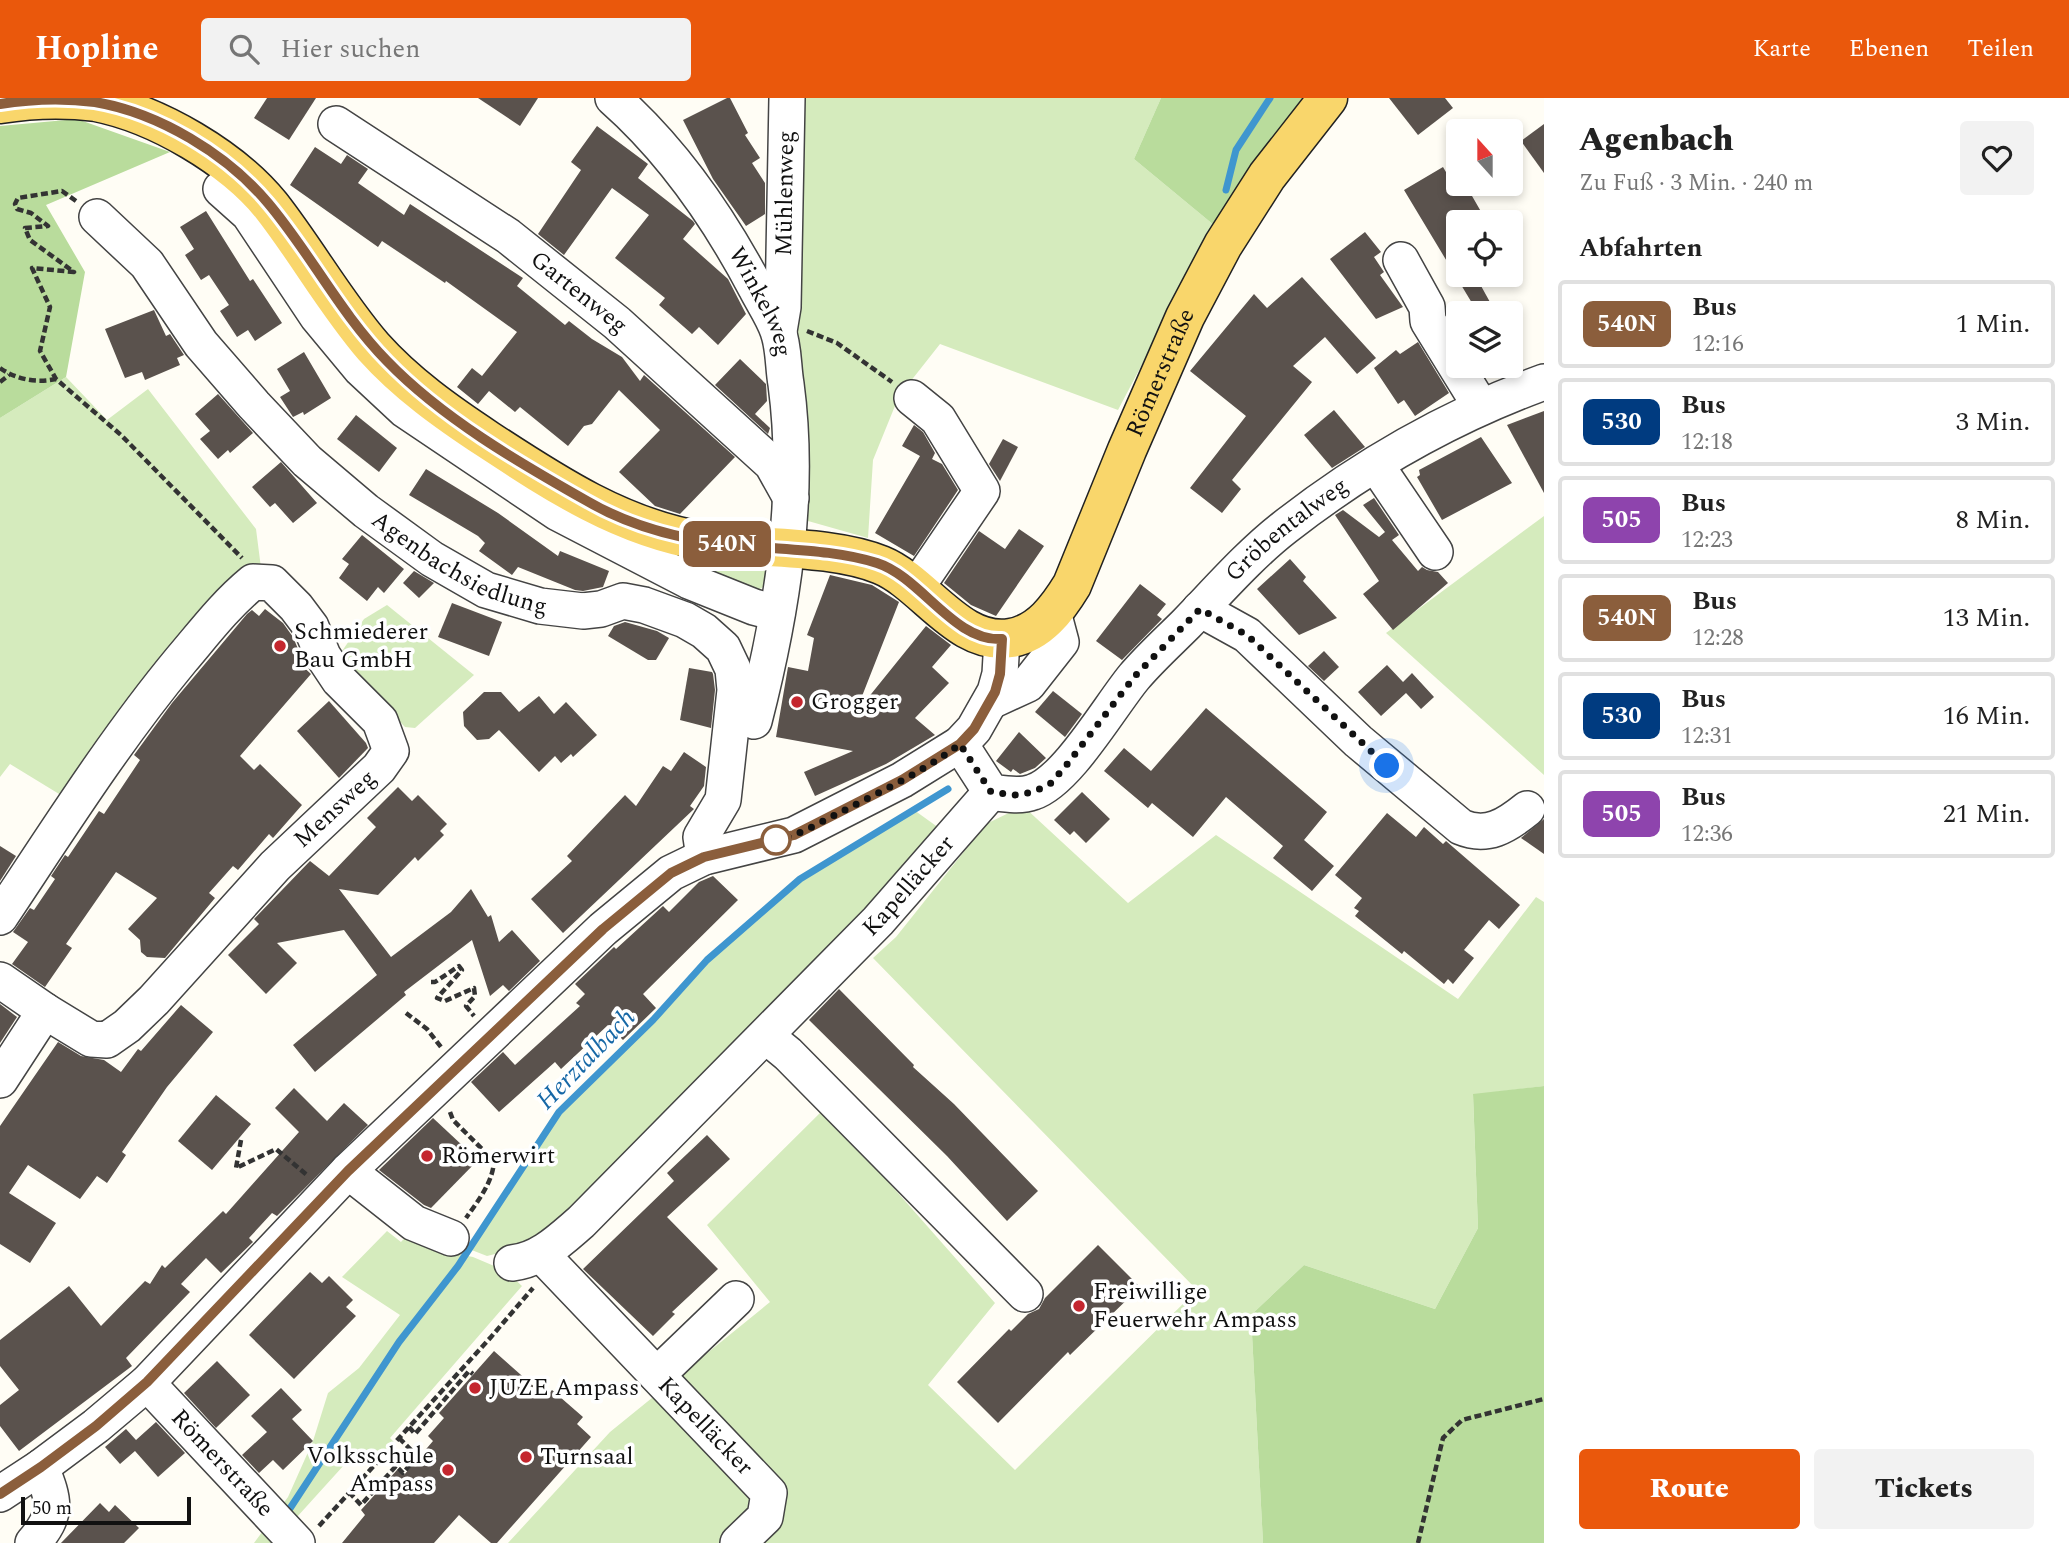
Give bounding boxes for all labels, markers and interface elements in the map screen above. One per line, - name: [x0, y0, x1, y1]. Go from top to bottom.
- search box: [201, 18, 691, 81]
- text: Hopline: [35, 24, 159, 74]
- text: Hier suchen: [281, 29, 420, 69]
- icon: search: [225, 30, 263, 68]
- text: Karte: [1753, 31, 1811, 67]
- text: Ebenen: [1849, 31, 1929, 67]
- text: Teilen: [1967, 31, 2034, 67]
- text: Agenbach: [1579, 115, 1734, 165]
- north arrow: [1446, 119, 1522, 196]
- map controls: [1446, 119, 1523, 378]
- button: heart: [1960, 121, 2034, 195]
- street label: Mühlenweg: [766, 130, 804, 257]
- text: Zu Fuß · 3 Min. · 240 m: [1579, 166, 1813, 201]
- button: locate: [1446, 210, 1523, 287]
- text: Abfahrten: [1579, 228, 1703, 268]
- street label: Winkelweg: [719, 240, 801, 359]
- street label: Gartenweg: [522, 242, 636, 343]
- text: Bus: [1692, 287, 1737, 327]
- button: layers: [1446, 301, 1523, 378]
- street label: Römerstraße: [1117, 302, 1204, 443]
- text: 1 Min.: [1956, 304, 2030, 344]
- text: 540N: [1597, 306, 1657, 342]
- text: 12:16: [1692, 327, 1744, 362]
- text: Bus: [1681, 385, 1726, 425]
- text: 3 Min.: [1956, 402, 2030, 442]
- text: 530: [1601, 404, 1642, 440]
- text: 12:18: [1681, 425, 1733, 460]
- street label: Gröbentalweg: [1217, 468, 1356, 591]
- text: Bus: [1681, 483, 1726, 523]
- text: 8 Min.: [1956, 500, 2030, 540]
- street label: Agenbachsiedlung: [364, 502, 549, 625]
- text: 505: [1601, 502, 1642, 538]
- line badge: 540N: [678, 521, 776, 567]
- text: 12:23: [1681, 523, 1733, 558]
- text: 540N: [697, 526, 757, 562]
- text: Bus: [1692, 581, 1737, 621]
- text: 13 Min.: [1943, 598, 2030, 638]
- text: 540N: [1597, 600, 1657, 636]
- place label: Schmiederer Bau GmbH: [294, 614, 428, 678]
- text: 12:28: [1692, 621, 1744, 656]
- marker: Schmiederer Bau GmbH: [272, 638, 288, 654]
- text: Bus: [1681, 679, 1726, 719]
- place label: Grogger: [811, 684, 899, 720]
- marker: Grogger: [789, 694, 805, 710]
- text: 16 Min.: [1943, 696, 2030, 736]
- text: 530: [1601, 698, 1642, 734]
- text: 12:31: [1681, 719, 1733, 754]
- your location: [1369, 748, 1404, 783]
- street label: Mensweg: [286, 761, 384, 857]
- text: Bus: [1681, 777, 1726, 817]
- text: 21 Min.: [1943, 794, 2030, 834]
- text: 505: [1601, 796, 1642, 832]
- text: 12:36: [1681, 817, 1733, 852]
- unlabelled marker: [761, 825, 791, 855]
- street label: Kapelläcker: [854, 827, 963, 945]
- water label: Herztalbach: [527, 999, 645, 1119]
- place label: Römerwirt: [441, 1138, 555, 1174]
- marker: Römerwirt: [419, 1148, 435, 1164]
- place label: Freiwillige Feuerwehr Ampass: [1093, 1274, 1297, 1338]
- marker: Freiwillige Feuerwehr Ampass: [1071, 1298, 1087, 1314]
- street label: Kapelläcker: [649, 1368, 762, 1484]
- place label: JUZE Ampass: [489, 1370, 639, 1406]
- marker: JUZE Ampass: [467, 1380, 483, 1396]
- street label: Römerstraße: [162, 1401, 282, 1526]
- place label: Volksschule Ampass: [306, 1438, 434, 1502]
- place label: Turnsaal: [540, 1439, 634, 1475]
- marker: Turnsaal: [518, 1449, 534, 1465]
- button: Route: [1579, 1449, 1800, 1529]
- button: Tickets: [1814, 1449, 2034, 1529]
- marker: Volksschule Ampass: [440, 1462, 456, 1478]
- scale bar: [21, 1494, 191, 1526]
- text: 50 m: [32, 1494, 72, 1523]

